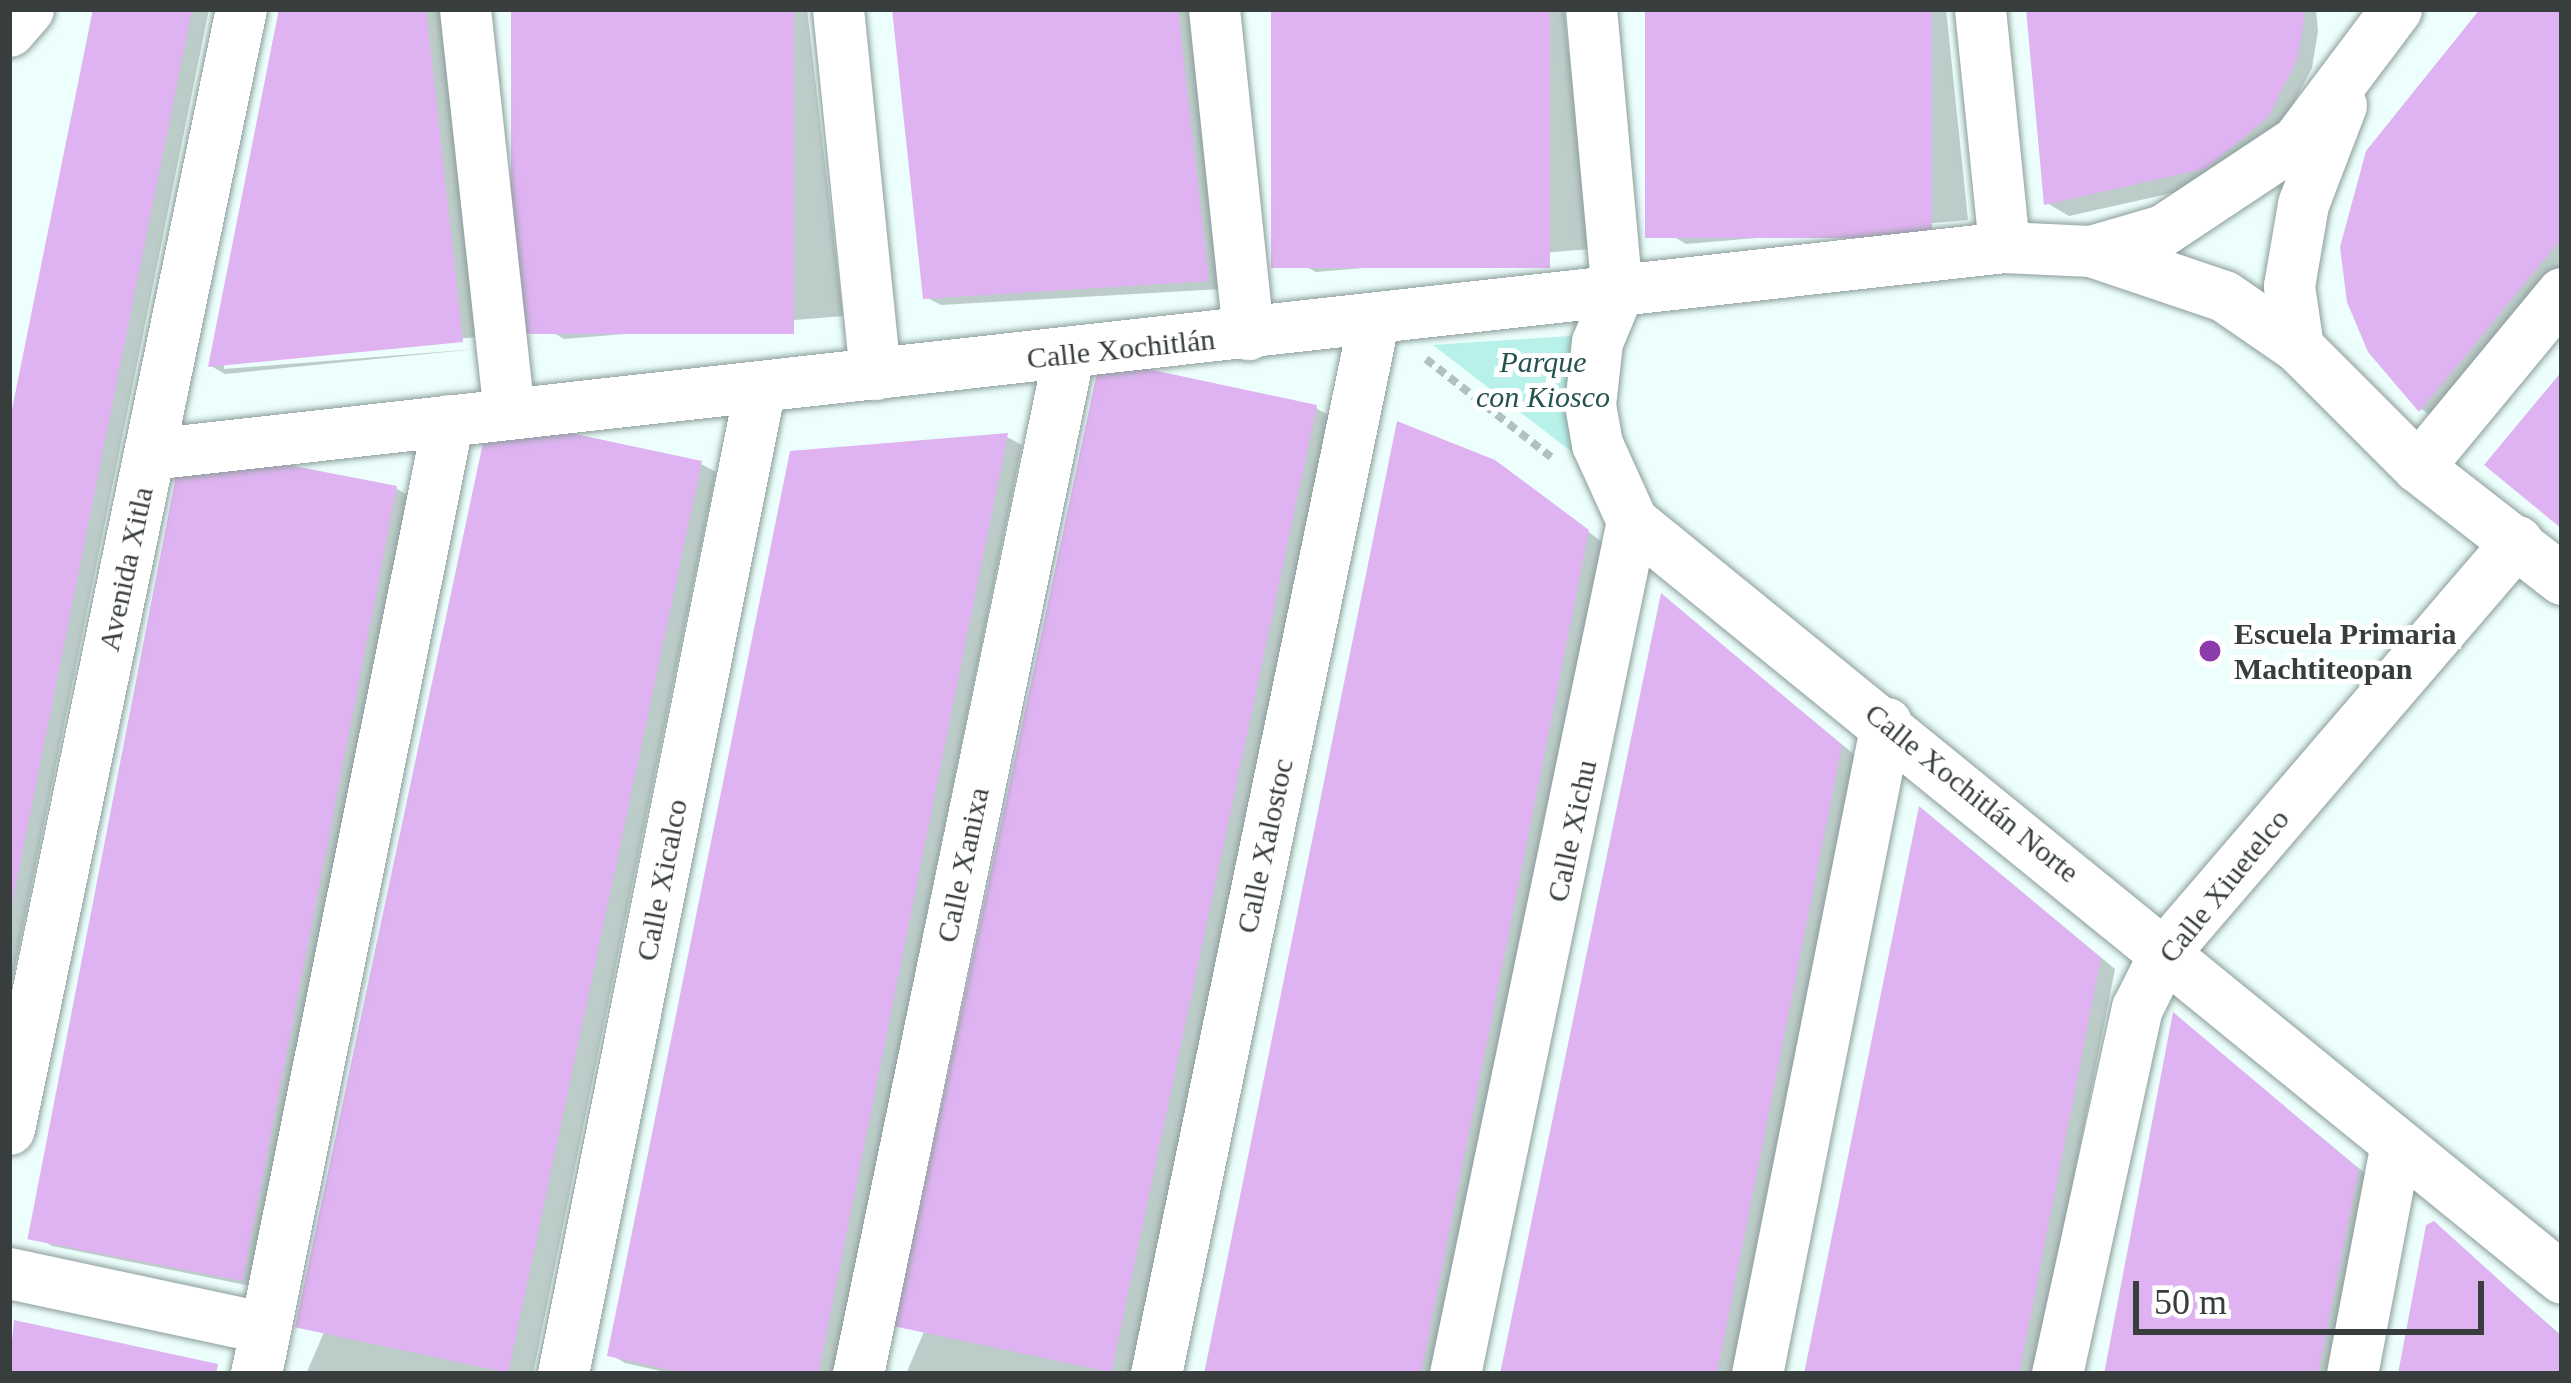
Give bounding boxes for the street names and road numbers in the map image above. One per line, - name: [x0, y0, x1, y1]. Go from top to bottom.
- street label: Calle Xochitlán: [1025, 321, 1217, 377]
- street label: Avenida Xitla: [91, 484, 161, 654]
- street label: Calle Xochitlán Norte: [1858, 696, 2086, 890]
- street label: Calle Xalostoc: [1229, 755, 1301, 937]
- street label: Calle Xichu: [1539, 757, 1605, 905]
- street label: Calle Xanixa: [929, 784, 997, 946]
- street label: Calle Xicalco: [629, 796, 695, 964]
- street label: Calle Xiuetelco: [2151, 802, 2297, 970]

